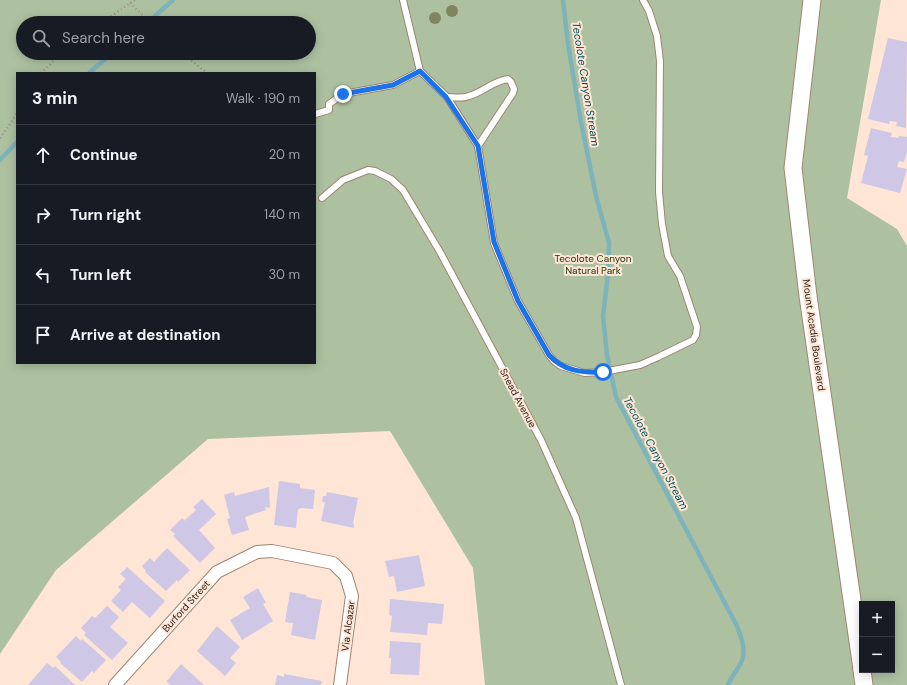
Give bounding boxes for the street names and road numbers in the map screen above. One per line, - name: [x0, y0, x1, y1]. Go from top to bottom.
- street label: Mount Acadia Boulevard: [800, 278, 828, 392]
- street label: Snead Avenue: [497, 366, 539, 430]
- street label: Burford Street: [159, 577, 213, 635]
- street label: Via Alcazar: [338, 600, 358, 652]

